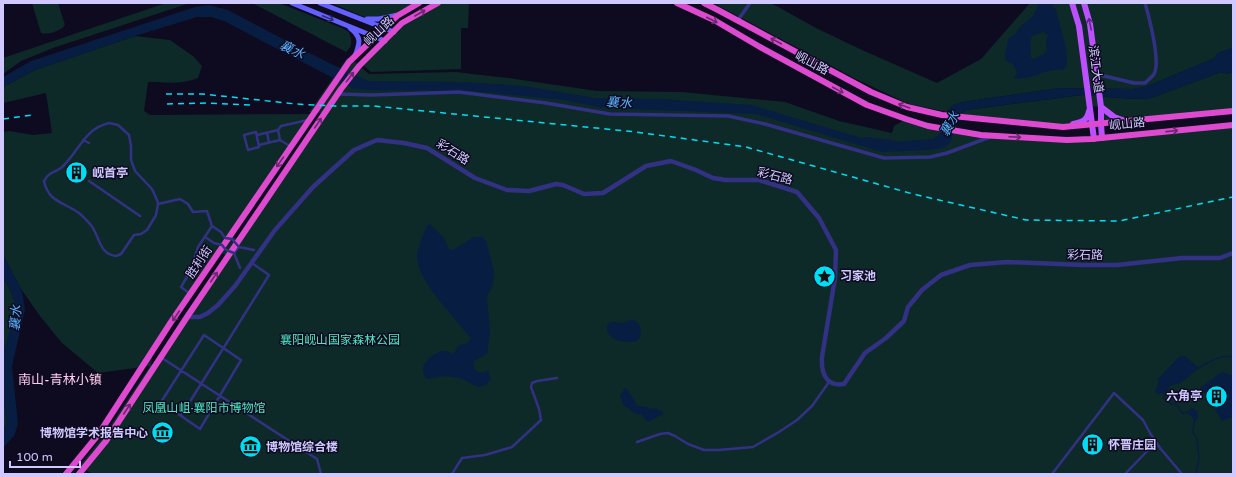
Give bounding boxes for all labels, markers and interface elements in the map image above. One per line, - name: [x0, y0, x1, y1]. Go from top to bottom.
- one-way arrow: [414, 9, 426, 17]
- one-way arrow: [322, 14, 334, 22]
- street label: 岘山路: [361, 14, 397, 48]
- one-way arrow: [706, 17, 718, 24]
- one-way arrow: [1085, 18, 1093, 31]
- one-way arrow: [770, 36, 782, 44]
- water label: 襄水: [277, 37, 308, 63]
- street label: 滨江大道: [1086, 44, 1106, 94]
- street label: 岘山路: [793, 48, 831, 78]
- one-way arrow: [346, 72, 354, 83]
- one-way arrow: [832, 86, 844, 94]
- water label: 襄水: [606, 94, 633, 112]
- one-way arrow: [899, 101, 911, 109]
- water label: 襄水: [937, 108, 964, 139]
- street label: 岘山路: [1108, 115, 1146, 133]
- one-way arrow: [314, 118, 322, 129]
- one-way arrow: [1165, 127, 1178, 135]
- one-way arrow: [1008, 133, 1021, 140]
- street label: 彩石路: [434, 137, 472, 167]
- one-way arrow: [276, 156, 284, 167]
- building icon: 岘首亭: [63, 160, 89, 186]
- street label: 彩石路: [756, 165, 794, 187]
- place label: 岘首亭: [92, 166, 128, 180]
- street label: 胜利街: [183, 243, 215, 281]
- street label: 彩石路: [1067, 248, 1103, 262]
- place icon: 习家池: [812, 263, 838, 289]
- place label: 习家池: [840, 269, 876, 283]
- one-way arrow: [210, 272, 218, 283]
- water label: 襄水: [7, 303, 25, 332]
- one-way arrow: [172, 310, 180, 321]
- park label: 襄阳岘山国家森林公园: [280, 333, 400, 347]
- district label: 南山-青林小镇: [18, 372, 102, 388]
- building icon: 六角亭: [1204, 383, 1230, 409]
- place label: 六角亭: [1166, 389, 1202, 403]
- park label: 凤凰山岨·襄阳市博物馆: [142, 401, 266, 415]
- one-way arrow: [123, 404, 131, 415]
- museum icon: 博物馆学术报告中心: [150, 420, 176, 446]
- place label: 博物馆学术报告中心: [40, 426, 148, 440]
- building icon: 怀晋庄园: [1080, 432, 1106, 458]
- museum icon: 博物馆综合楼: [238, 434, 264, 460]
- place label: 怀晋庄园: [1108, 438, 1156, 452]
- place label: 博物馆综合楼: [266, 440, 338, 454]
- scale bar: [10, 443, 80, 469]
- text: 100 m: [16, 450, 53, 464]

